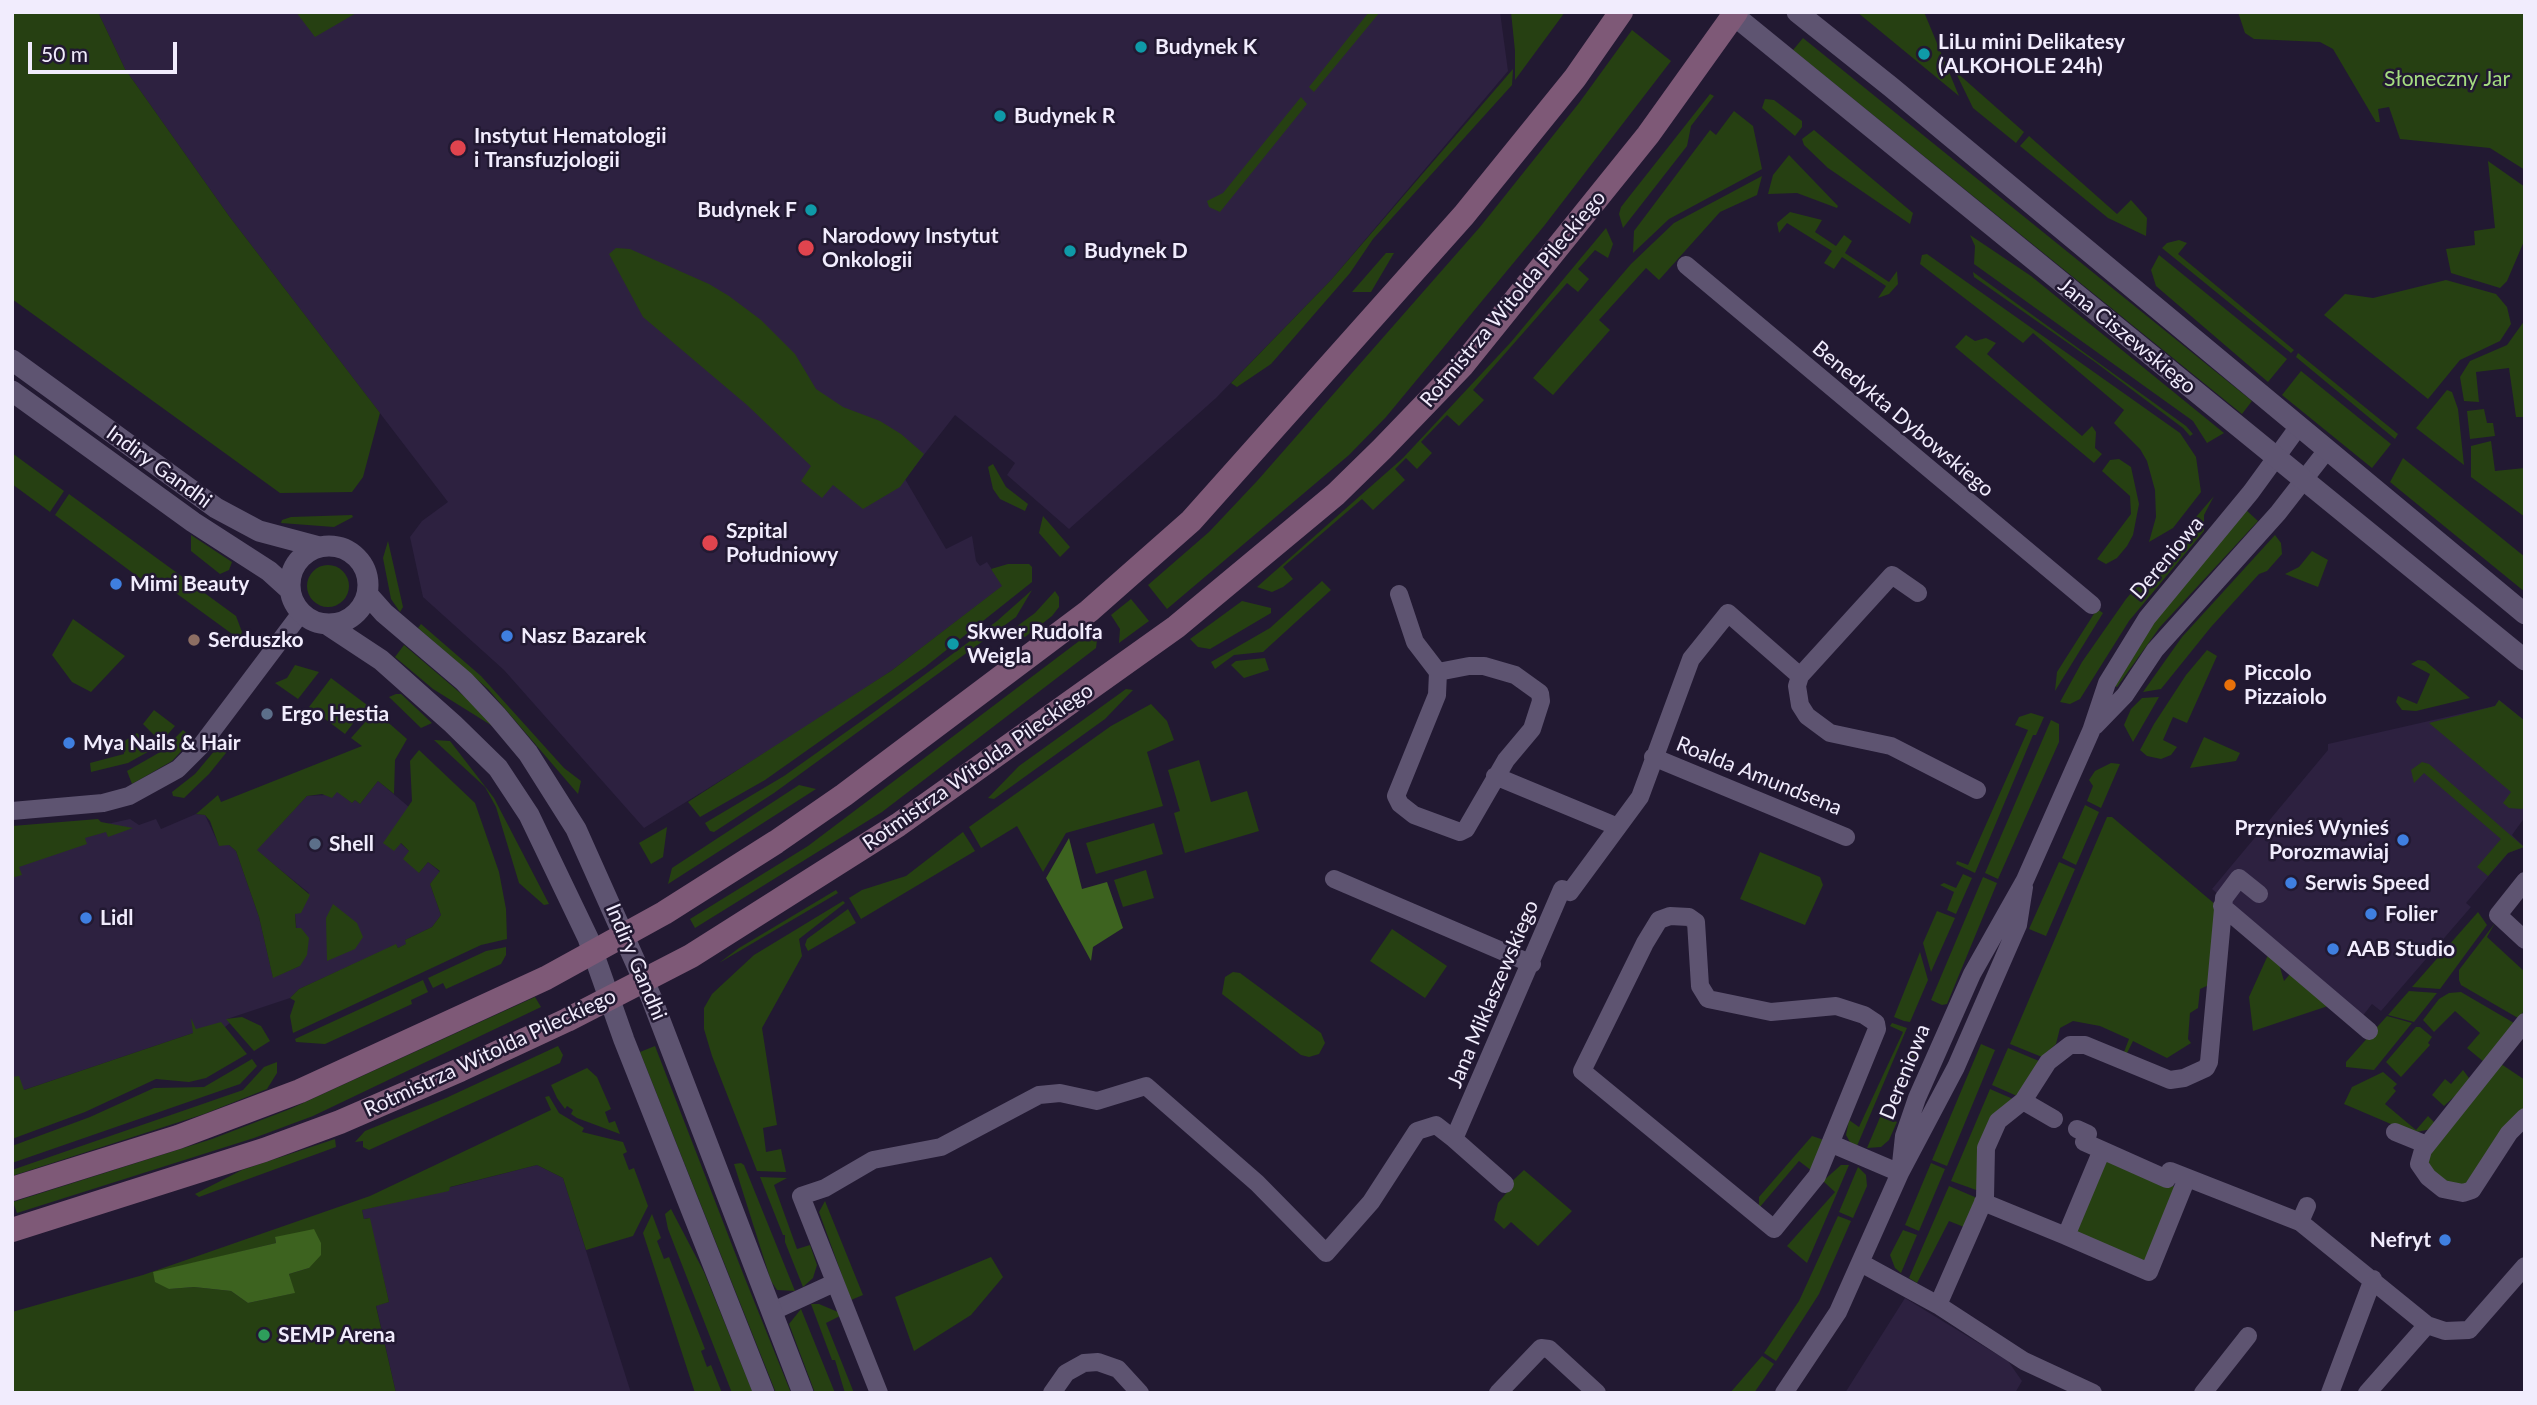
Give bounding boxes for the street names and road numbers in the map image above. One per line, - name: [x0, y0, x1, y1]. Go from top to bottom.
- street label: Rotmistrza Witolda Pileckiego: [1415, 185, 1611, 413]
- street label: Jana Ciszewskiego: [2053, 273, 2201, 399]
- street label: Benedykta Dybowskiego: [1807, 336, 1999, 502]
- street label: Indiry Gandhi: [101, 420, 217, 514]
- street label: Dereniowa: [2125, 511, 2209, 605]
- street label: Rotmistrza Witolda Pileckiego: [858, 678, 1098, 856]
- street label: Roalda Amundsena: [1673, 731, 1845, 821]
- street label: Jana Miklaszewskiego: [1442, 896, 1544, 1092]
- street label: Indiry Gandhi: [600, 900, 672, 1024]
- street label: Rotmistrza Witolda Pileckiego: [360, 983, 620, 1123]
- street label: Dereniowa: [1874, 1021, 1936, 1123]

